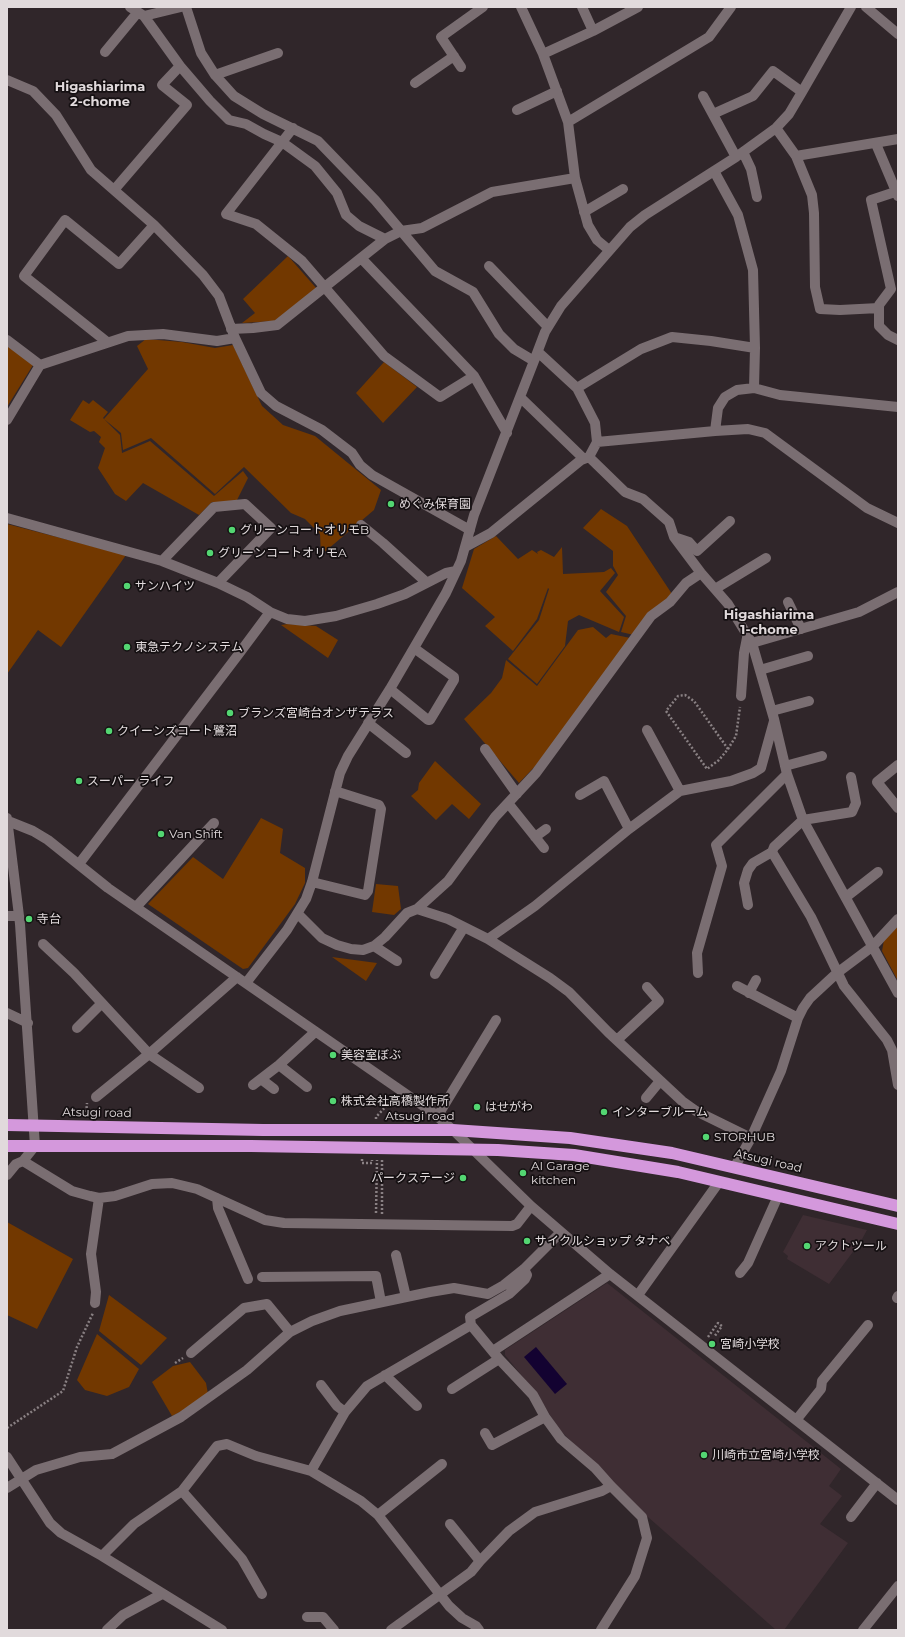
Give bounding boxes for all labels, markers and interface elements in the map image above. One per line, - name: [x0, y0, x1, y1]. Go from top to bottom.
- district label: Higashiarima 2-chome: [55, 79, 145, 110]
- place label: めぐみ保育園: [399, 497, 471, 511]
- marker: めぐみ保育園: [386, 499, 396, 509]
- place label: グリーンコートオリモB: [240, 523, 369, 537]
- marker: グリーンコートオリモB: [227, 525, 237, 535]
- place label: グリーンコートオリモA: [218, 546, 347, 560]
- marker: グリーンコートオリモA: [205, 548, 215, 558]
- place label: サンハイツ: [135, 579, 195, 593]
- marker: サンハイツ: [122, 581, 132, 591]
- district label: Higashiarima 1-chome: [724, 607, 814, 638]
- place label: 東急テクノシステム: [135, 640, 243, 654]
- marker: 東急テクノシステム: [122, 642, 132, 652]
- place label: ブランズ宮崎台オンザテラス: [238, 706, 394, 720]
- marker: ブランズ宮崎台オンザテラス: [225, 708, 235, 718]
- place label: クイーンズコート鷺沼: [117, 724, 237, 738]
- marker: クイーンズコート鷺沼: [104, 726, 114, 736]
- place label: スーパー ライフ: [87, 774, 174, 788]
- marker: スーパー ライフ: [74, 776, 84, 786]
- place label: Van Shift: [169, 827, 223, 841]
- marker: Van Shift: [156, 829, 166, 839]
- place label: 寺台: [37, 912, 61, 926]
- marker: 寺台: [24, 914, 34, 924]
- place label: 美容室ぼぶ: [341, 1048, 401, 1062]
- marker: 美容室ぼぶ: [328, 1050, 338, 1060]
- place label: 株式会社高橋製作所: [341, 1094, 449, 1108]
- marker: 株式会社高橋製作所: [328, 1096, 338, 1106]
- place label: はせがわ: [485, 1100, 533, 1114]
- marker: はせがわ: [472, 1102, 482, 1112]
- street label: Atsugi road: [62, 1105, 132, 1121]
- place label: インターブルーム: [612, 1105, 708, 1119]
- marker: インターブルーム: [599, 1107, 609, 1117]
- street label: Atsugi road: [385, 1109, 455, 1123]
- place label: STORHUB: [714, 1130, 775, 1144]
- marker: STORHUB: [701, 1132, 711, 1142]
- street label: Atsugi road: [733, 1146, 803, 1176]
- place label: AI Garage kitchen: [531, 1159, 590, 1187]
- marker: AI Garage kitchen: [518, 1168, 528, 1178]
- place label: パークステージ: [371, 1171, 455, 1185]
- marker: パークステージ: [458, 1173, 468, 1183]
- place label: サイクルショップ タナベ: [535, 1234, 670, 1248]
- marker: サイクルショップ タナベ: [522, 1236, 532, 1246]
- place label: アクトツール: [815, 1239, 887, 1253]
- marker: アクトツール: [802, 1241, 812, 1251]
- place label: 宮崎小学校: [720, 1337, 780, 1351]
- marker: 宮崎小学校: [707, 1339, 717, 1349]
- place label: 川崎市立宮崎小学校: [712, 1448, 820, 1462]
- marker: 川崎市立宮崎小学校: [699, 1450, 709, 1460]

